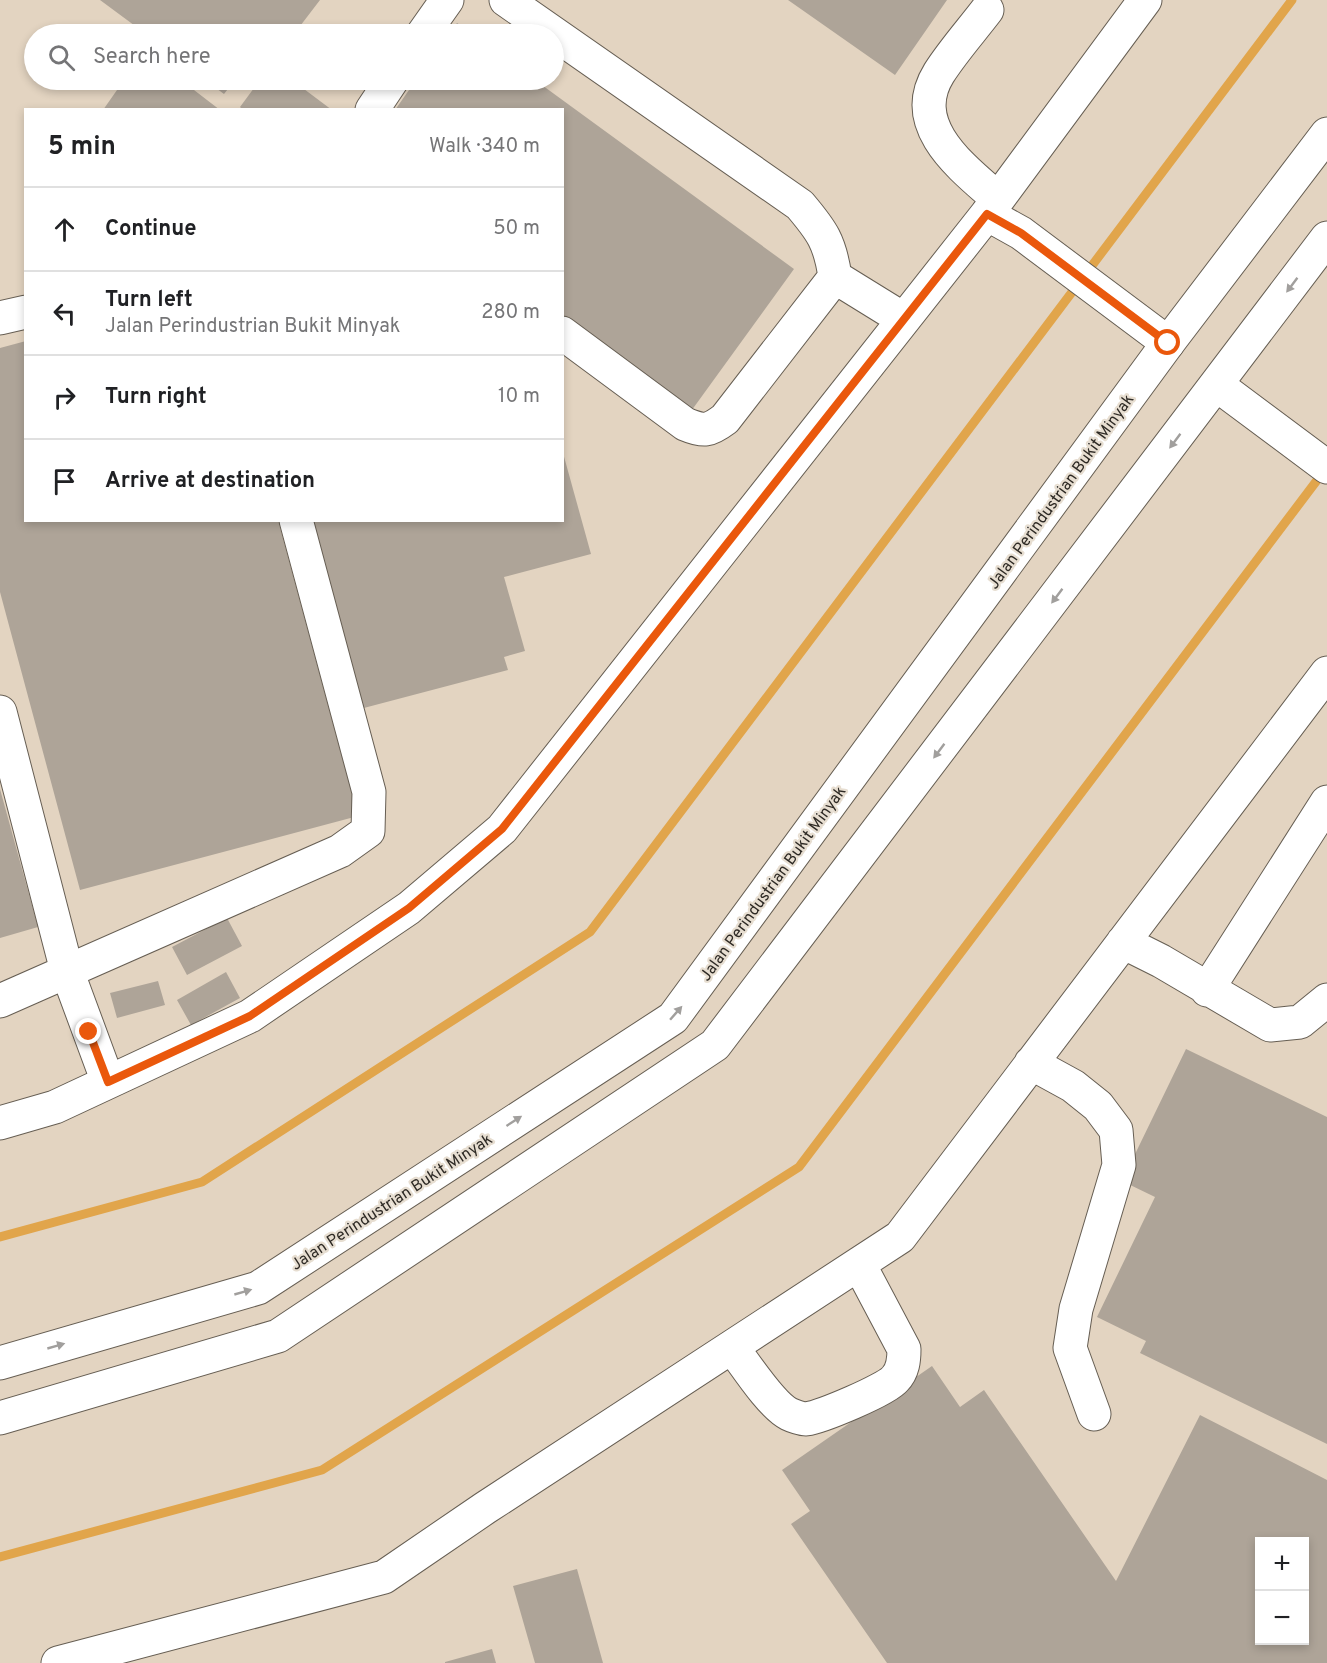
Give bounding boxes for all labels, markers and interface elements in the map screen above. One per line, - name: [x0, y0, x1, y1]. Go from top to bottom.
- search box: [24, 24, 564, 90]
- icon: search: [45, 41, 78, 74]
- text: Search here: [93, 44, 211, 71]
- text: 5 min: [48, 131, 116, 164]
- text: Walk · 340 m: [429, 134, 540, 160]
- icon: ahead: [48, 213, 81, 246]
- text: Continue: [105, 216, 196, 243]
- text: 50 m: [493, 216, 540, 242]
- one-way arrow: [1286, 277, 1298, 293]
- text: Turn left: [105, 287, 193, 314]
- icon: left: [48, 297, 81, 330]
- text: 280 m: [481, 300, 540, 326]
- text: Jalan Perindustrian Bukit Minyak: [105, 314, 400, 340]
- route start: [1154, 329, 1180, 355]
- icon: right: [48, 381, 81, 414]
- text: Turn right: [105, 384, 207, 411]
- text: 10 m: [498, 384, 540, 410]
- street label: Jalan Perindustrian Bukit Minyak: [984, 391, 1139, 594]
- one-way arrow: [1168, 433, 1181, 449]
- icon: arrive: [48, 465, 81, 498]
- text: Arrive at destination: [105, 468, 315, 495]
- one-way arrow: [1051, 589, 1063, 604]
- one-way arrow: [933, 744, 945, 759]
- street label: Jalan Perindustrian Bukit Minyak: [696, 783, 851, 986]
- one-way arrow: [669, 1005, 683, 1020]
- route end: [75, 1018, 101, 1044]
- one-way arrow: [506, 1115, 522, 1127]
- street label: Jalan Perindustrian Bukit Minyak: [288, 1130, 497, 1275]
- one-way arrow: [235, 1287, 253, 1296]
- one-way arrow: [47, 1341, 65, 1350]
- map controls: [1255, 1537, 1309, 1645]
- button: +: [1255, 1537, 1309, 1591]
- button: −: [1255, 1591, 1309, 1645]

